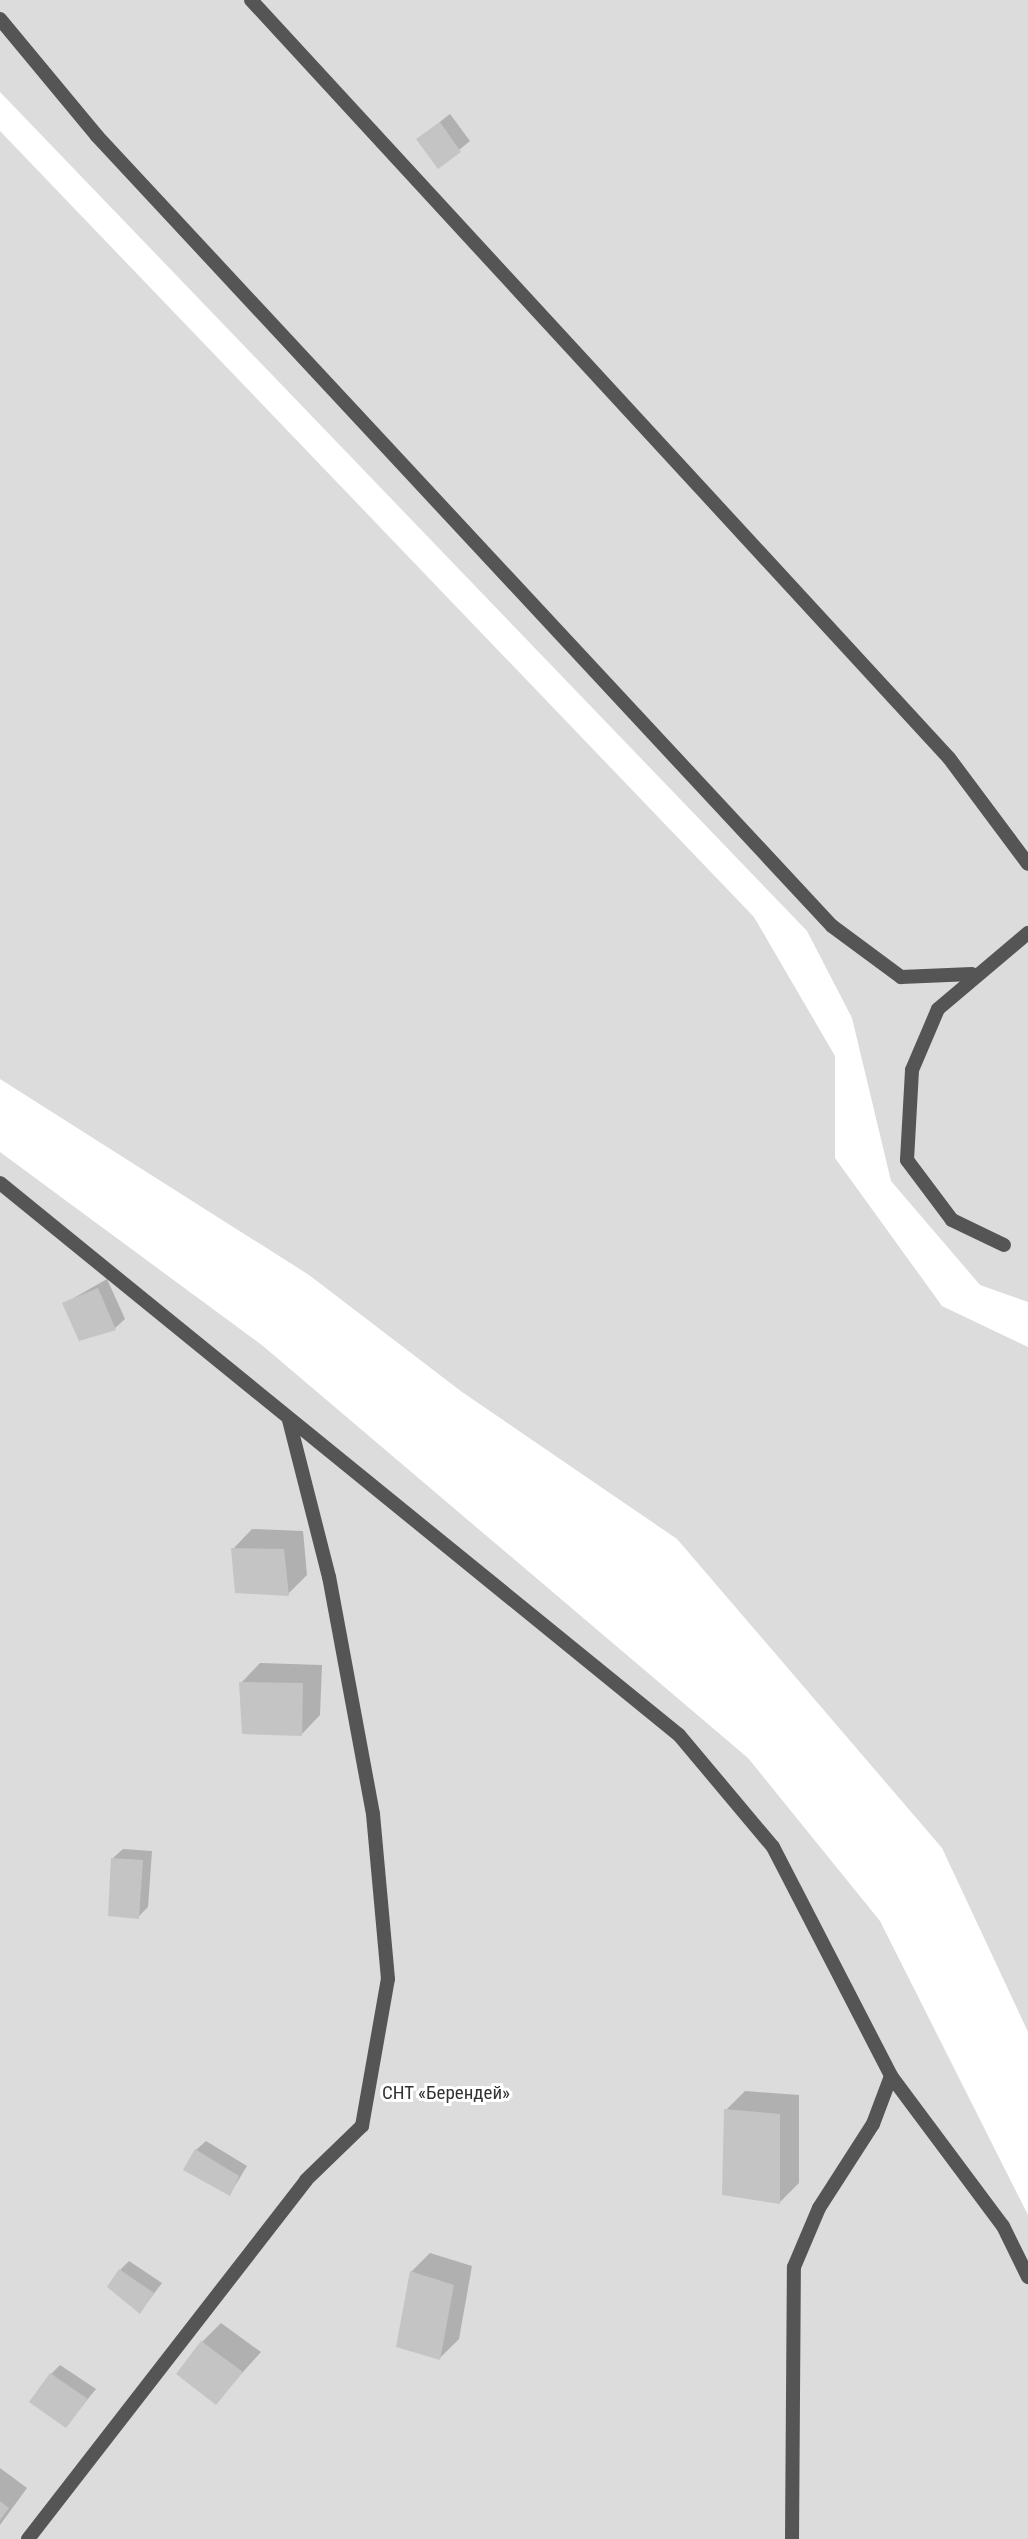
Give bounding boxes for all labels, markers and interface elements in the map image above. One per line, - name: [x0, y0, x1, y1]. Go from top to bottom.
- park label: СНТ «Берендей»: [382, 2082, 510, 2104]

